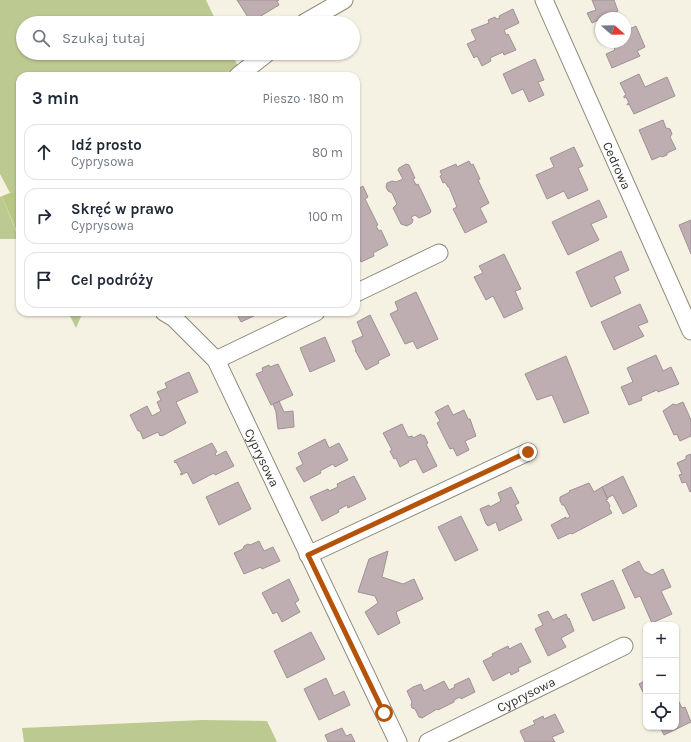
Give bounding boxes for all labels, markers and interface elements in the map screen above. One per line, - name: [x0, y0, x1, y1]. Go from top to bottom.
- north arrow: [595, 12, 631, 48]
- search box: [16, 16, 360, 60]
- icon: search: [30, 27, 52, 49]
- text: Szukaj tutaj: [62, 29, 146, 47]
- text: 3 min: [32, 88, 79, 108]
- text: Pieszo · 180 m: [262, 91, 344, 106]
- text: Idź prosto: [71, 136, 142, 154]
- street label: Cedrowa: [600, 139, 634, 192]
- icon: ahead: [33, 141, 55, 163]
- text: 80 m: [312, 145, 343, 160]
- text: Cyprysowa: [71, 154, 134, 169]
- text: Skręć w prawo: [71, 200, 174, 218]
- icon: right: [33, 205, 55, 227]
- text: 100 m: [308, 209, 343, 224]
- text: Cyprysowa: [71, 218, 134, 233]
- icon: arrive: [33, 269, 55, 291]
- text: Cel podróży: [71, 271, 153, 289]
- street label: Cyprysowa: [242, 426, 282, 489]
- route end: [519, 443, 537, 461]
- map controls: [643, 622, 679, 730]
- button: +: [643, 622, 679, 658]
- button: −: [643, 658, 679, 694]
- street label: Cyprysowa: [495, 674, 558, 715]
- button: locate: [643, 694, 679, 730]
- route start: [375, 704, 393, 722]

